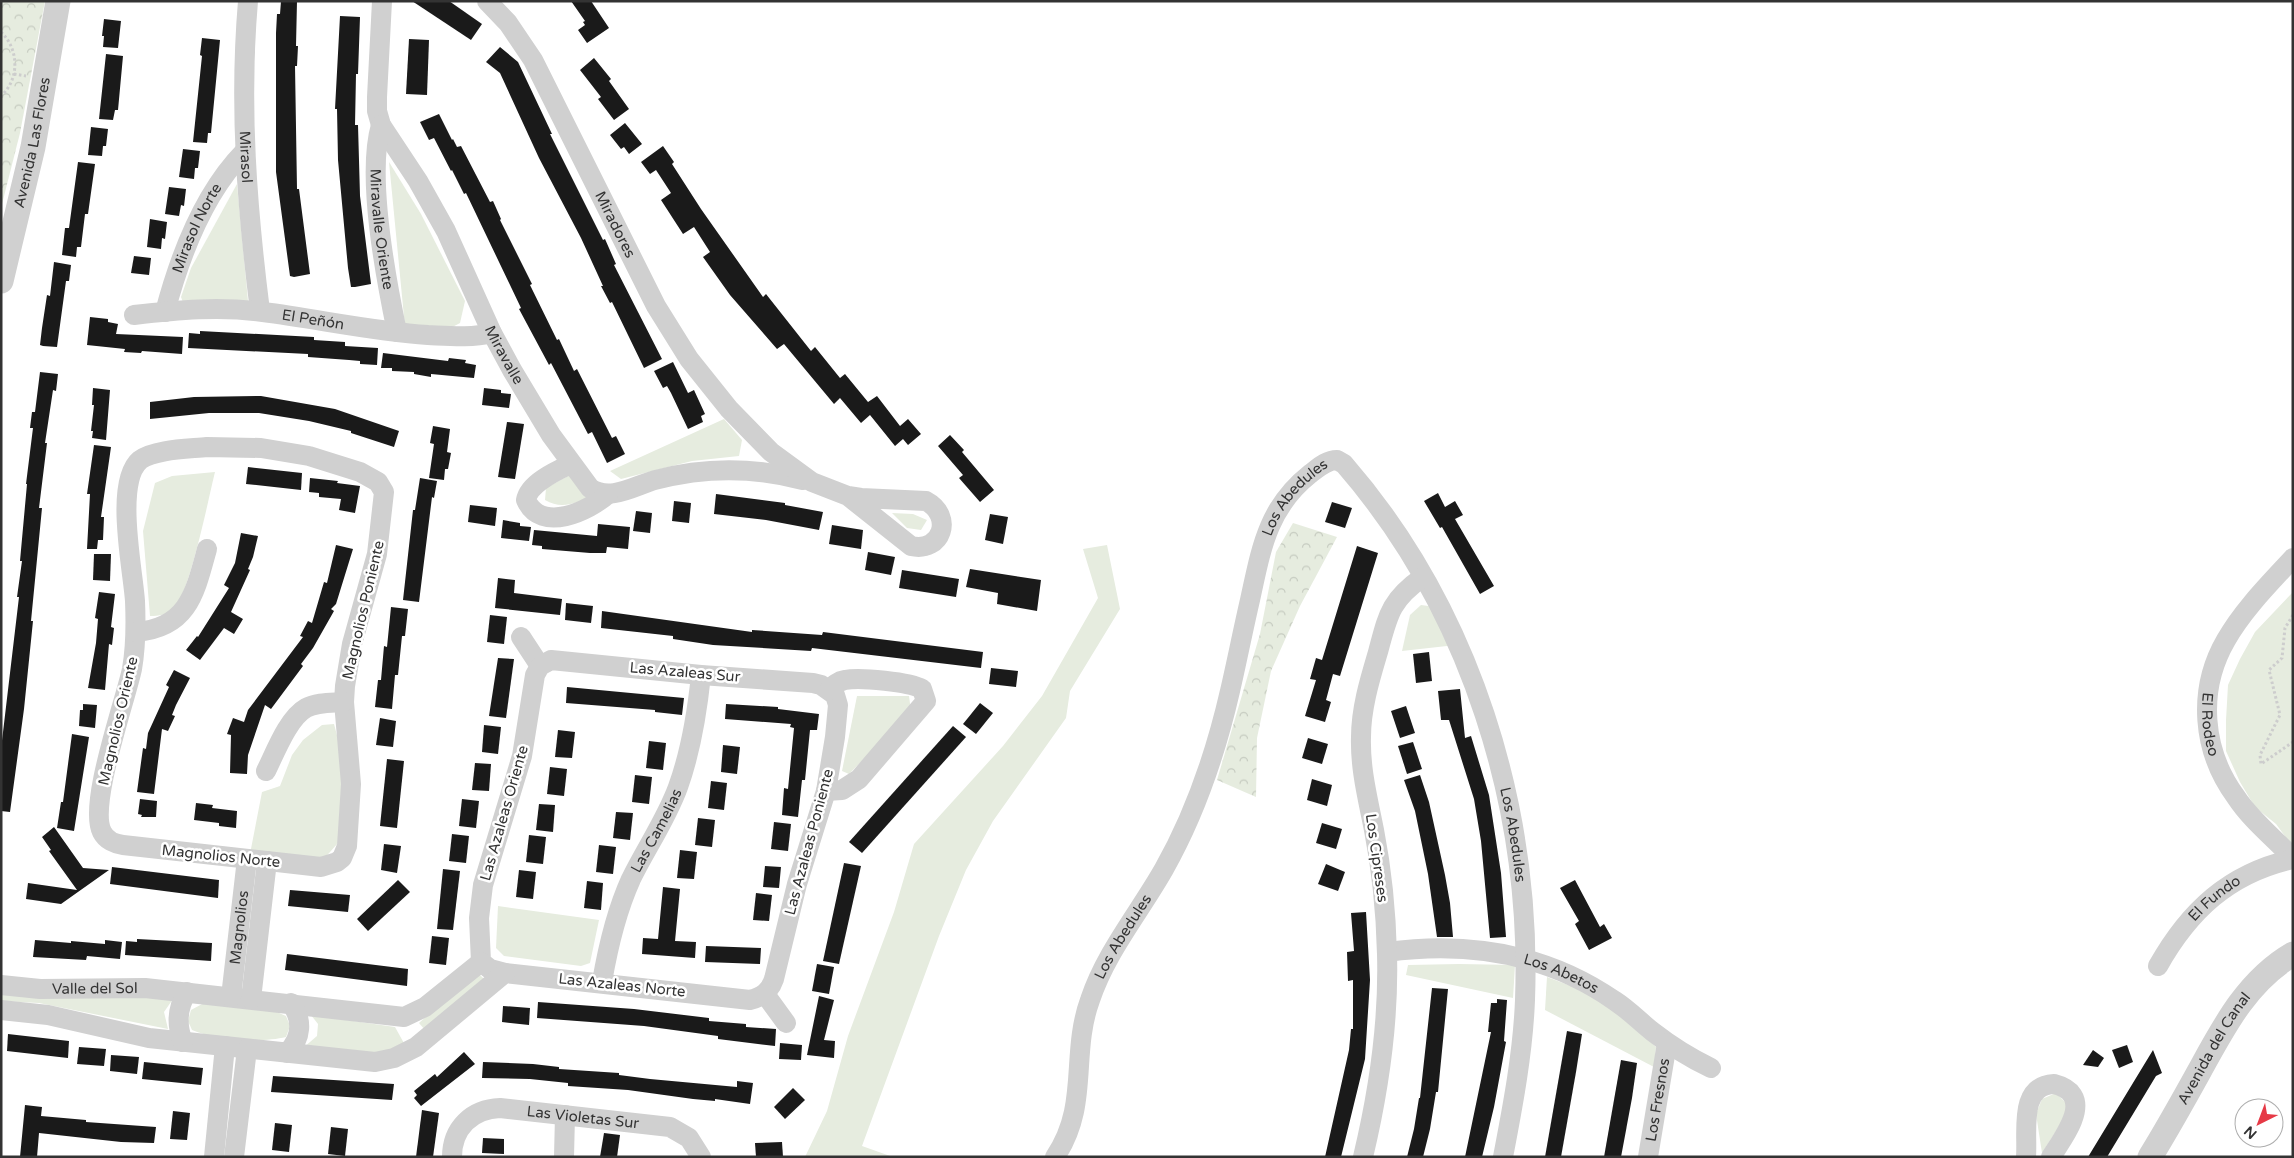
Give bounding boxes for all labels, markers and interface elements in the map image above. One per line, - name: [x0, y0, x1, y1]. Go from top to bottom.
- street label: Avenida Las Flores: [10, 76, 54, 210]
- street label: Mirasol: [236, 130, 256, 184]
- street label: Miravalle Oriente: [367, 169, 398, 291]
- street label: Mirasol Norte: [168, 180, 225, 275]
- street label: Miradores: [591, 188, 639, 261]
- street label: El Peñón: [281, 306, 346, 333]
- street label: Miravalle: [481, 323, 528, 388]
- street label: Los Abedules: [1258, 455, 1331, 538]
- street label: Magnolios Poniente: [338, 539, 388, 681]
- street label: Magnolios Oriente: [94, 655, 142, 787]
- street label: Las Azaleas Sur: [629, 658, 741, 686]
- street label: El Rodeo: [2198, 692, 2223, 758]
- street label: Las Azaleas Oriente: [476, 743, 532, 883]
- street label: Las Azaleas Poniente: [781, 767, 837, 917]
- street label: Los Abedules: [1496, 785, 1530, 883]
- street label: Las Camelias: [627, 786, 686, 876]
- street label: Los Cipreses: [1362, 812, 1392, 904]
- street label: Magnolios Norte: [161, 841, 281, 871]
- street label: El Fundo: [2184, 871, 2244, 925]
- street label: Magnolios: [226, 889, 252, 966]
- street label: Los Abedules: [1090, 891, 1155, 982]
- street label: Los Abetos: [1522, 950, 1602, 997]
- street label: Las Azaleas Norte: [557, 969, 687, 1001]
- street label: Valle del Sol: [52, 979, 138, 998]
- street label: Avenida del Canal: [2174, 989, 2254, 1108]
- street label: Los Fresnos: [1642, 1057, 1673, 1143]
- north arrow: [2234, 1098, 2284, 1148]
- street label: Las Violetas Sur: [526, 1102, 640, 1133]
- text: N: [2241, 1122, 2261, 1142]

